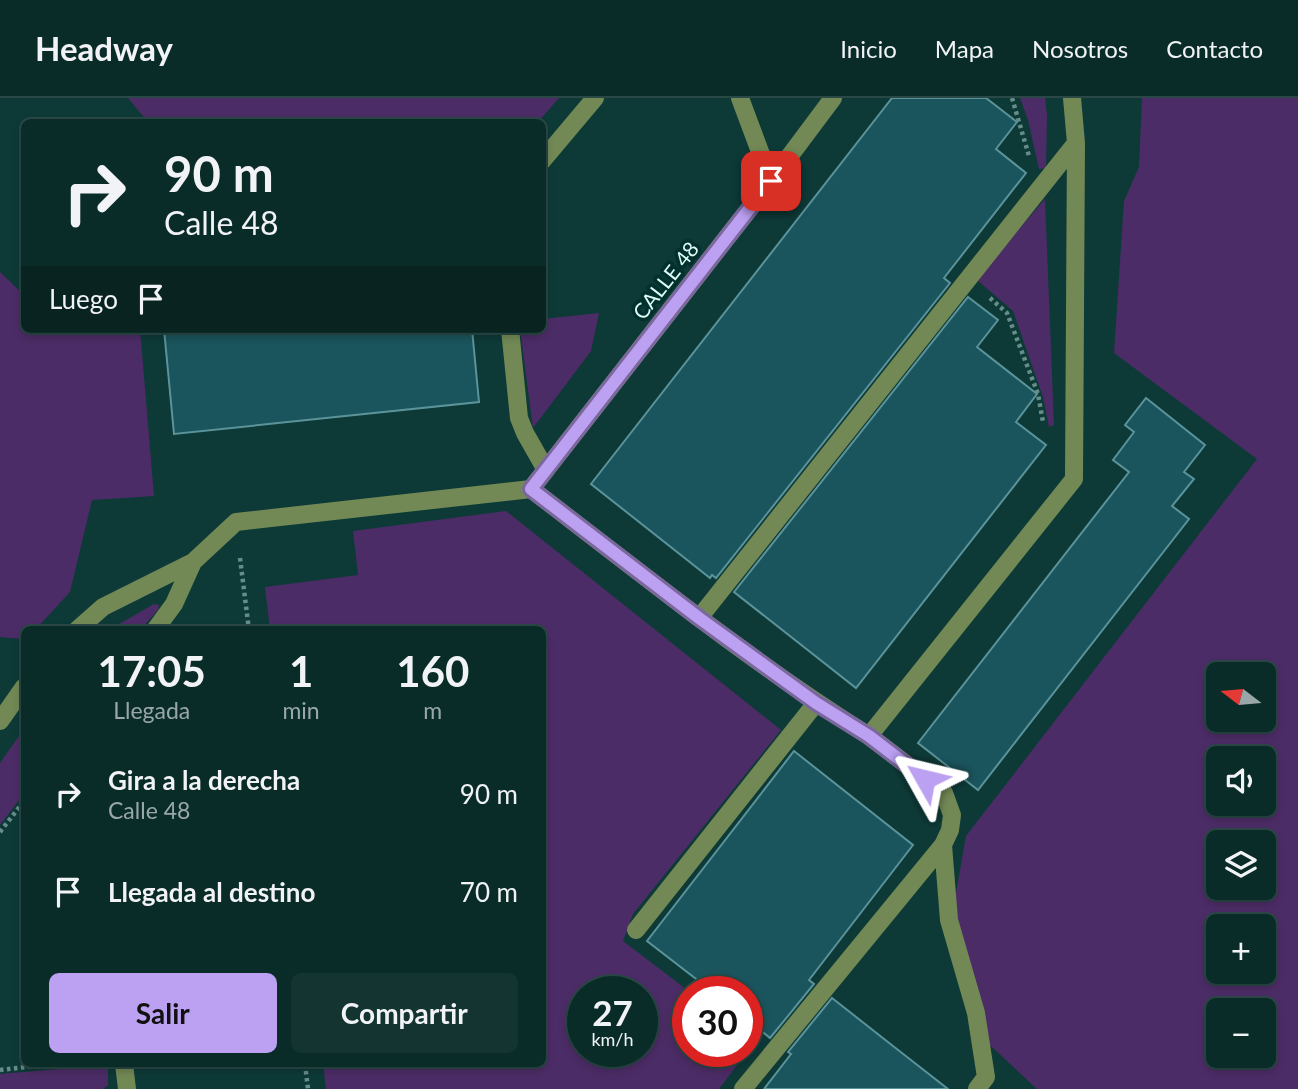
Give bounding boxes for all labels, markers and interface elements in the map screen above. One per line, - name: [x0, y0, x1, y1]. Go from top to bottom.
- text: Headway: [35, 28, 173, 68]
- text: Inicio: [840, 34, 897, 63]
- text: Mapa: [935, 34, 994, 63]
- text: Nosotros: [1032, 34, 1128, 63]
- text: Contacto: [1166, 34, 1263, 63]
- text: 90 m: [164, 144, 274, 202]
- icon: right: [49, 147, 140, 238]
- pin: [741, 151, 801, 211]
- icon: arrive: [752, 162, 790, 200]
- text: Calle 48: [164, 203, 279, 242]
- street label: CALLE 48: [627, 236, 703, 324]
- icon: arrive: [132, 280, 170, 318]
- text: Luego: [49, 283, 118, 315]
- text: 17:05: [98, 646, 206, 696]
- text: 1: [289, 646, 313, 696]
- text: 160: [396, 646, 469, 696]
- north arrow: [1206, 662, 1276, 732]
- map controls: [1206, 662, 1276, 1068]
- text: Llegada: [113, 696, 190, 724]
- text: min: [282, 696, 320, 724]
- text: m: [423, 696, 442, 724]
- position arrow: [888, 742, 962, 816]
- button: sound: [1206, 746, 1276, 816]
- text: Gira a la derecha: [108, 764, 300, 796]
- icon: right: [49, 775, 87, 813]
- text: 90 m: [460, 778, 518, 810]
- text: Calle 48: [108, 796, 190, 824]
- button: layers: [1206, 830, 1276, 900]
- icon: arrive: [49, 873, 87, 911]
- text: Llegada al destino: [108, 876, 315, 908]
- text: 70 m: [460, 876, 518, 908]
- button: +: [1206, 914, 1276, 984]
- button: Salir: [49, 973, 277, 1053]
- button: Compartir: [291, 973, 518, 1053]
- speed limit sign: 30: [672, 976, 763, 1067]
- text: 27: [592, 991, 633, 1033]
- button: −: [1206, 998, 1276, 1068]
- text: km/h: [591, 1028, 634, 1050]

